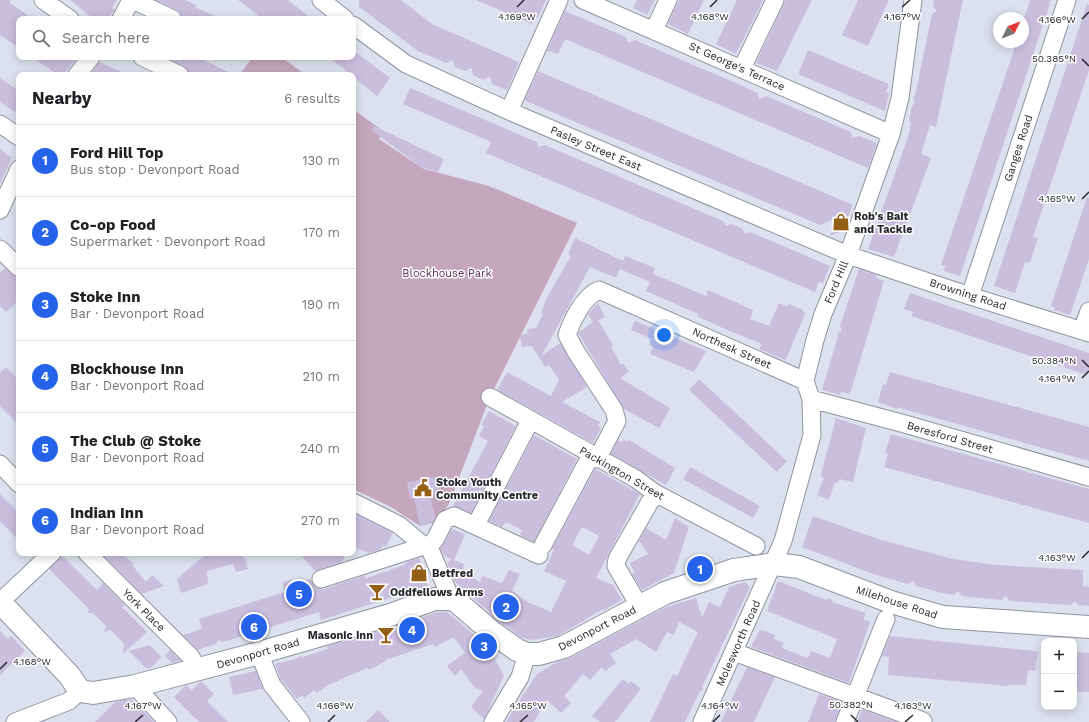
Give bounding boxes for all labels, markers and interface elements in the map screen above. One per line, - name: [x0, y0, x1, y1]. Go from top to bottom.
- text: 4.169°W: [498, 11, 536, 22]
- text: 4.168°W: [691, 11, 729, 22]
- text: 4.167°W: [883, 11, 921, 22]
- north arrow: [993, 12, 1029, 48]
- text: 4.166°W: [1038, 14, 1076, 25]
- search box: [16, 16, 356, 60]
- icon: search: [30, 27, 52, 49]
- text: Search here: [62, 29, 150, 47]
- street label: St George's Terrace: [687, 39, 787, 93]
- text: 50.385°N: [1032, 53, 1076, 64]
- text: Nearby: [32, 88, 91, 108]
- text: 6 results: [284, 91, 340, 106]
- street label: Ganges Road: [1002, 113, 1035, 183]
- street label: Pasley Street East: [548, 123, 644, 174]
- text: Ford Hill Top: [70, 144, 163, 162]
- text: 1: [42, 153, 48, 168]
- text: 130 m: [302, 153, 340, 168]
- text: Bus stop · Devonport Road: [70, 162, 240, 177]
- text: 4.165°W: [1038, 193, 1076, 204]
- place label: Rob's Bait and Tackle: [854, 210, 913, 236]
- shop icon: Rob's Bait and Tackle: [831, 212, 851, 232]
- text: Co-op Food: [70, 216, 156, 234]
- text: 2: [41, 225, 49, 240]
- text: 170 m: [303, 225, 340, 240]
- text: Supermarket · Devonport Road: [70, 234, 266, 249]
- street label: Ford Hill: [822, 258, 852, 306]
- park label: Blockhouse Park: [402, 267, 492, 280]
- street label: Browning Road: [928, 276, 1008, 313]
- text: Stoke Inn: [70, 288, 140, 306]
- text: 3: [41, 297, 49, 312]
- text: 190 m: [302, 297, 340, 312]
- text: Bar · Devonport Road: [70, 306, 204, 321]
- your location: [654, 325, 674, 345]
- street label: Northesk Street: [690, 325, 774, 372]
- text: 50.384°N: [1032, 355, 1076, 366]
- text: Blockhouse Inn: [70, 360, 184, 378]
- text: 4: [41, 369, 49, 384]
- text: 210 m: [302, 369, 340, 384]
- text: 4.164°W: [1038, 373, 1076, 384]
- text: Bar · Devonport Road: [70, 378, 204, 393]
- street label: Beresford Street: [905, 419, 995, 456]
- text: The Club @ Stoke: [70, 432, 201, 450]
- text: 5: [41, 441, 49, 456]
- text: 240 m: [300, 441, 340, 456]
- street label: Packington Street: [577, 444, 667, 503]
- text: Bar · Devonport Road: [70, 450, 204, 465]
- place label: Stoke Youth Community Centre: [436, 476, 538, 502]
- public building icon: Stoke Youth Community Centre: [413, 478, 433, 498]
- text: Indian Inn: [70, 504, 143, 522]
- text: 6: [41, 513, 49, 528]
- text: 270 m: [301, 513, 340, 528]
- text: Bar · Devonport Road: [70, 522, 204, 537]
- text: 4.163°W: [1038, 552, 1076, 563]
- pin: 1: [687, 554, 713, 584]
- shop icon: Betfred: [409, 563, 429, 583]
- place label: Betfred: [432, 567, 473, 580]
- pin: 5: [286, 579, 312, 609]
- bar icon: Oddfellows Arms: [367, 582, 387, 602]
- street label: Milehouse Road: [854, 583, 939, 622]
- street label: York Place: [120, 586, 168, 634]
- place label: Oddfellows Arms: [390, 586, 484, 599]
- pin: 2: [493, 592, 519, 622]
- street label: Molesworth Road: [714, 598, 763, 688]
- street label: Devonport Road: [556, 603, 639, 654]
- pin: 6: [241, 612, 267, 642]
- pin: 4: [399, 615, 425, 645]
- bar icon: Masonic Inn: [376, 625, 396, 645]
- place label: Masonic Inn: [308, 629, 373, 642]
- pin: 3: [471, 631, 497, 661]
- street label: Devonport Road: [215, 635, 301, 672]
- map controls: [1041, 638, 1077, 710]
- button: +: [1041, 638, 1077, 674]
- text: 4.168°W: [13, 656, 51, 667]
- button: −: [1041, 674, 1077, 710]
- text: 50.382°N: [829, 699, 873, 710]
- text: 4.167°W: [124, 700, 162, 711]
- text: 4.166°W: [316, 700, 354, 711]
- text: 4.165°W: [509, 700, 547, 711]
- text: 4.164°W: [701, 700, 739, 711]
- text: 4.163°W: [894, 700, 932, 711]

